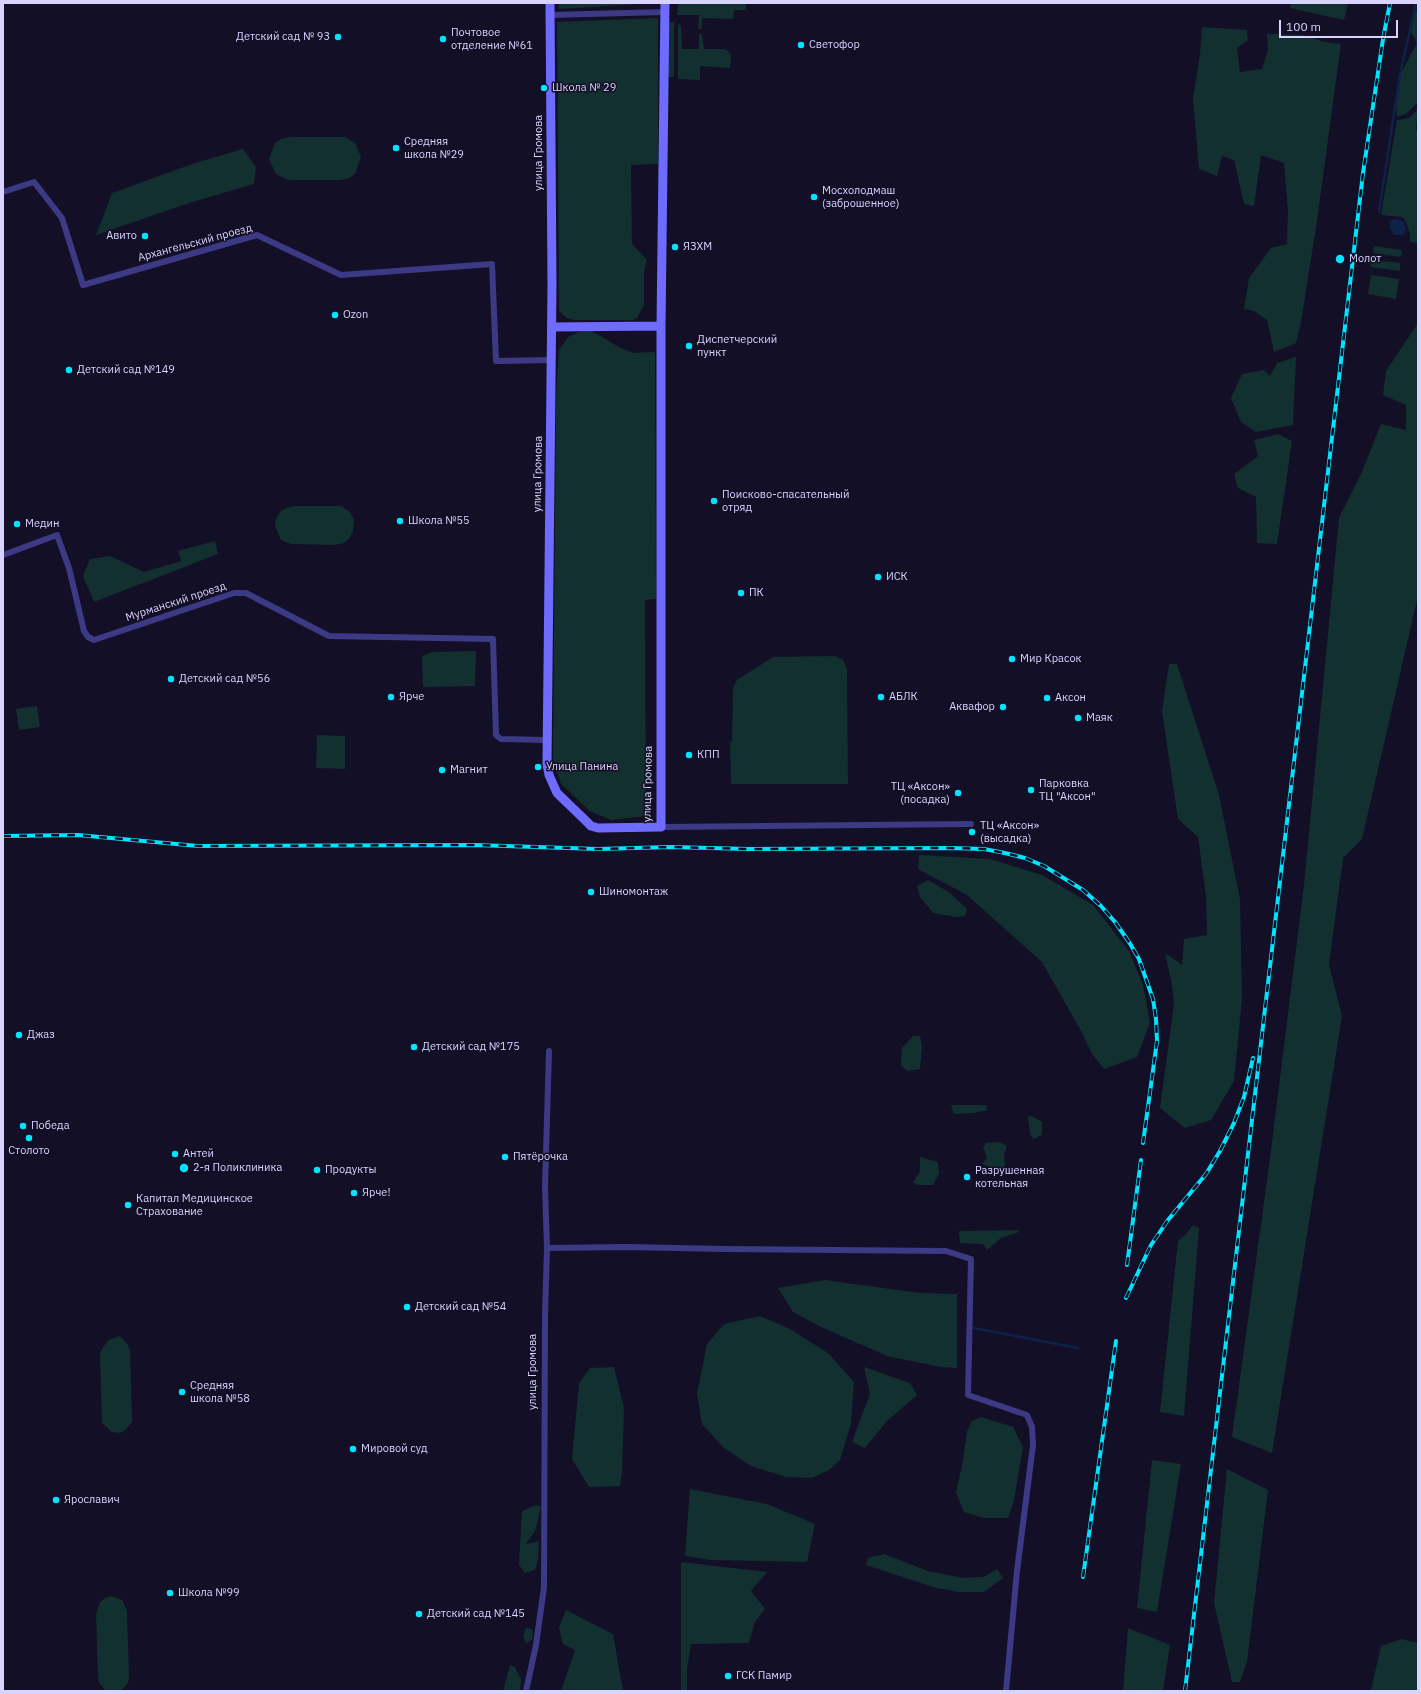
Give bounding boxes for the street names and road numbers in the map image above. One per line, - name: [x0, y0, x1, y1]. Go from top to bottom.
- street label: улица Громова: [532, 115, 546, 191]
- street label: Архангельский проезд: [136, 221, 254, 265]
- street label: улица Громова: [531, 436, 545, 512]
- street label: Мурманский проезд: [124, 580, 228, 624]
- street label: улица Громова: [641, 746, 655, 822]
- street label: улица Громова: [526, 1334, 540, 1410]

